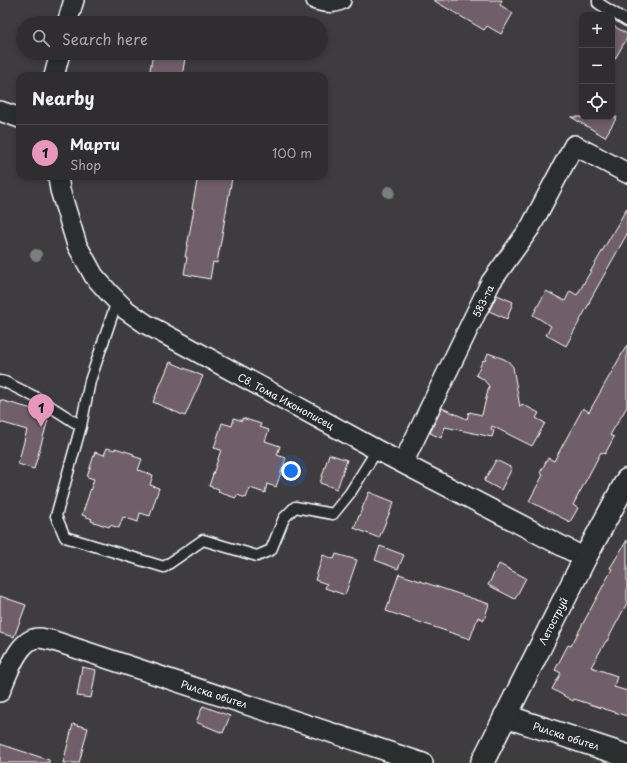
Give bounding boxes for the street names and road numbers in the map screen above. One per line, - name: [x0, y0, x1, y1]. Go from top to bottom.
- street label: 583-та: [468, 281, 497, 320]
- street label: Св. Тома Иконописец: [235, 369, 338, 433]
- street label: Летоструй: [534, 594, 572, 648]
- street label: Рилска обител: [179, 676, 249, 711]
- street label: Рилска обител: [531, 718, 601, 753]

